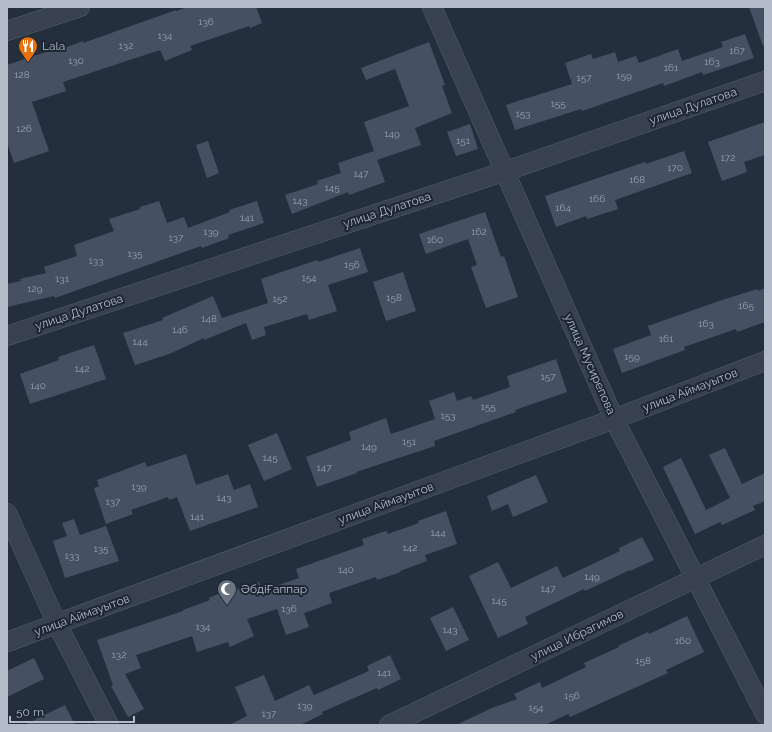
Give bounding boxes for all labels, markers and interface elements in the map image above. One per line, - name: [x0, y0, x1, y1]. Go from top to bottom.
- house number: 136: [198, 16, 214, 27]
- house number: 134: [157, 30, 173, 41]
- restaurant icon: Lala: [17, 35, 39, 63]
- place label: Lala: [42, 39, 65, 53]
- house number: 132: [119, 40, 133, 51]
- house number: 167: [729, 45, 745, 56]
- house number: 130: [68, 55, 84, 66]
- house number: 163: [704, 56, 720, 67]
- house number: 161: [664, 62, 679, 73]
- house number: 128: [14, 69, 30, 80]
- house number: 159: [616, 70, 632, 81]
- house number: 157: [576, 72, 592, 83]
- street label: улица Дулатова: [647, 84, 739, 128]
- house number: 155: [550, 98, 566, 109]
- house number: 153: [515, 108, 531, 119]
- house number: 126: [16, 123, 32, 134]
- house number: 149: [384, 128, 400, 139]
- house number: 151: [456, 135, 471, 146]
- house number: 172: [721, 152, 735, 163]
- house number: 170: [667, 162, 683, 173]
- house number: 147: [353, 168, 369, 179]
- house number: 168: [629, 174, 645, 185]
- house number: 145: [324, 182, 340, 193]
- street label: улица Дулатова: [341, 189, 433, 231]
- house number: 166: [589, 193, 605, 204]
- house number: 143: [292, 195, 308, 206]
- house number: 164: [555, 202, 571, 213]
- house number: 141: [240, 212, 255, 223]
- house number: 139: [203, 226, 219, 237]
- house number: 162: [471, 226, 487, 237]
- house number: 137: [169, 232, 184, 243]
- house number: 160: [427, 234, 443, 245]
- house number: 135: [127, 248, 143, 259]
- house number: 133: [89, 255, 103, 266]
- house number: 156: [344, 259, 360, 270]
- house number: 154: [301, 272, 317, 283]
- house number: 131: [55, 273, 70, 284]
- house number: 129: [27, 283, 43, 294]
- street label: улица Дулатова: [33, 291, 125, 333]
- house number: 158: [386, 292, 402, 303]
- house number: 152: [273, 293, 287, 304]
- house number: 165: [738, 300, 754, 311]
- street label: улица Мусирепова: [561, 311, 619, 417]
- house number: 148: [201, 313, 217, 324]
- house number: 163: [698, 318, 714, 329]
- house number: 146: [172, 324, 188, 335]
- house number: 161: [659, 333, 674, 344]
- house number: 144: [132, 336, 148, 347]
- house number: 159: [624, 351, 640, 362]
- house number: 142: [75, 363, 89, 374]
- street label: улица Аймауытов: [641, 365, 739, 415]
- house number: 157: [540, 371, 556, 382]
- house number: 140: [30, 380, 46, 391]
- house number: 155: [480, 401, 496, 412]
- house number: 153: [440, 410, 456, 421]
- house number: 151: [402, 436, 417, 447]
- house number: 149: [361, 441, 377, 452]
- house number: 145: [262, 452, 278, 463]
- house number: 147: [316, 462, 332, 473]
- street label: улица Аймауытов: [336, 479, 436, 527]
- house number: 139: [131, 481, 147, 492]
- house number: 143: [216, 492, 232, 503]
- house number: 137: [106, 496, 121, 507]
- house number: 141: [190, 511, 205, 522]
- house number: 144: [430, 527, 446, 538]
- house number: 142: [403, 542, 417, 553]
- house number: 135: [93, 543, 109, 554]
- house number: 133: [65, 550, 79, 561]
- house number: 140: [338, 564, 354, 575]
- house number: 149: [584, 571, 600, 582]
- mosque icon: ӘбдіҒаппар: [216, 578, 238, 606]
- place label: ӘбдіҒаппар: [241, 582, 307, 596]
- house number: 147: [540, 583, 556, 594]
- street label: улица Аймауытов: [32, 591, 132, 639]
- house number: 145: [491, 595, 507, 606]
- house number: 136: [281, 603, 297, 614]
- street label: улица Ибрагимов: [528, 606, 626, 664]
- house number: 134: [195, 621, 211, 632]
- house number: 143: [442, 624, 458, 635]
- house number: 160: [675, 635, 691, 646]
- house number: 132: [112, 649, 126, 660]
- house number: 158: [635, 655, 651, 666]
- house number: 141: [377, 667, 392, 678]
- house number: 156: [564, 690, 580, 701]
- scale bar: [10, 698, 134, 724]
- house number: 139: [297, 700, 313, 711]
- house number: 154: [528, 702, 544, 713]
- text: 50 m: [16, 705, 44, 719]
- house number: 137: [262, 708, 277, 719]

